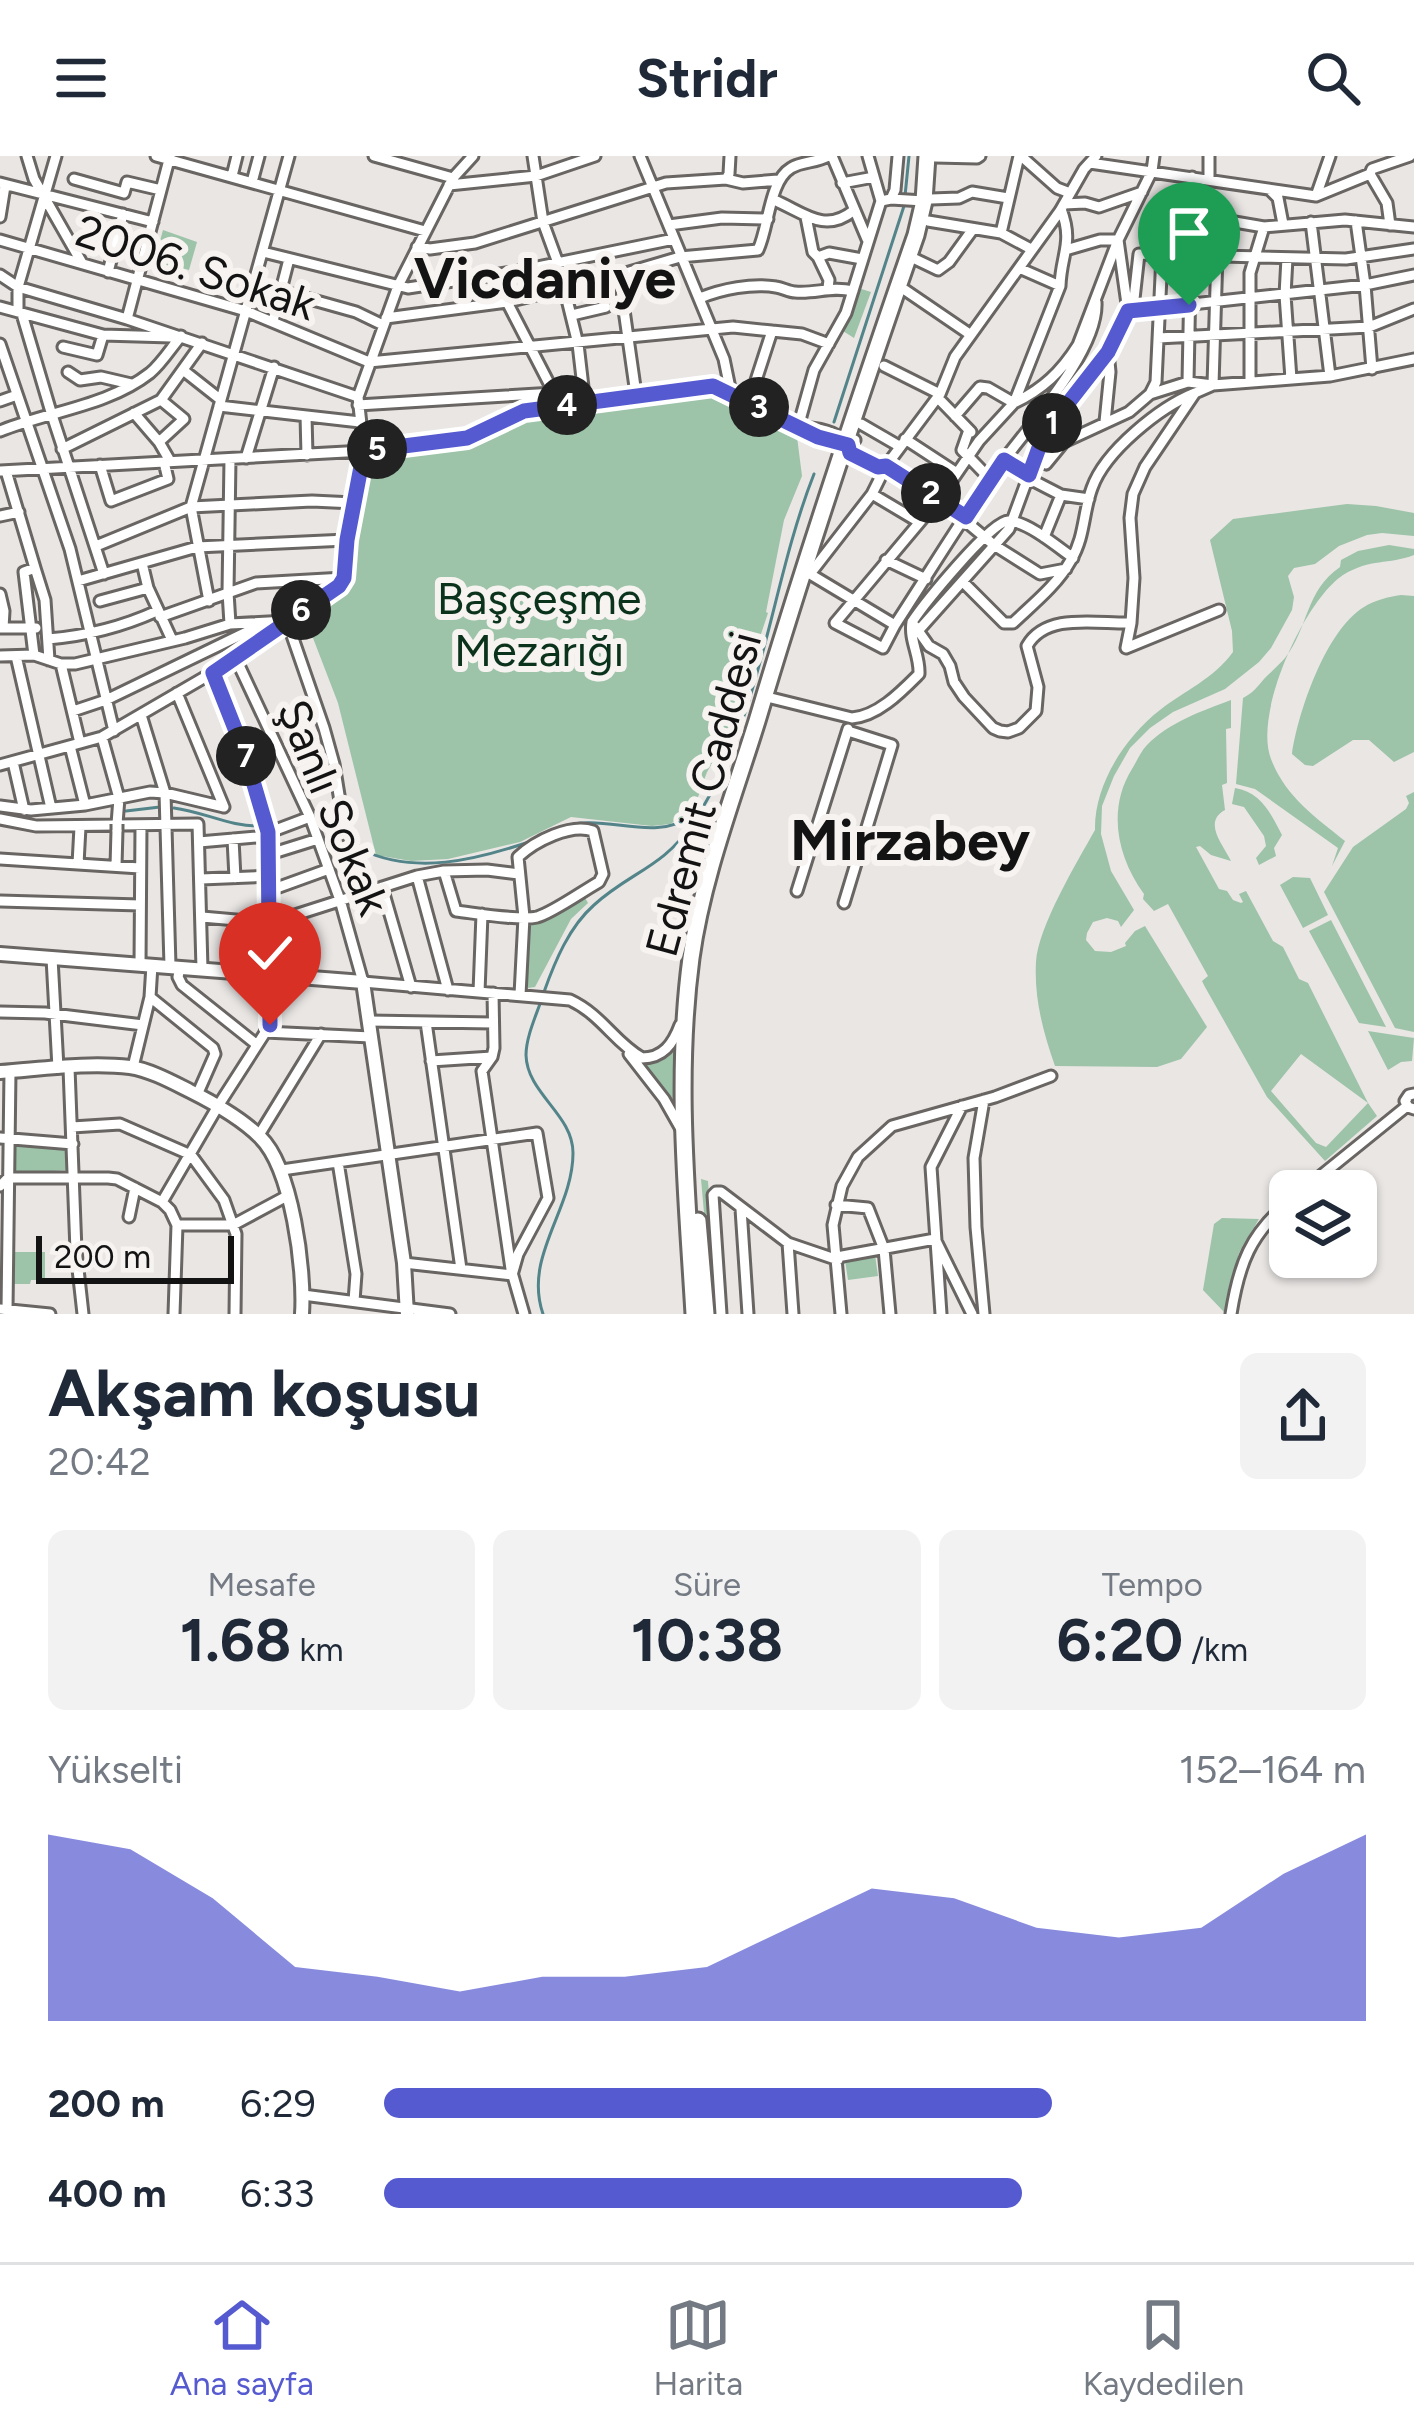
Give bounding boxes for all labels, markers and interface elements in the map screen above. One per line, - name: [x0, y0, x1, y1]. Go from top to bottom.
- icon: menu: [48, 45, 114, 111]
- icon: search: [1300, 45, 1366, 111]
- text: Stridr: [636, 46, 778, 111]
- pin: [1138, 182, 1240, 305]
- icon: arrive: [1156, 200, 1222, 266]
- street label: 2006. Sokak: [69, 203, 323, 331]
- district label: Vicdaniye: [414, 244, 676, 312]
- pin: 4: [537, 375, 597, 435]
- pin: 3: [729, 377, 789, 437]
- text: 4: [557, 385, 577, 424]
- text: 3: [750, 387, 768, 426]
- pin: 1: [1022, 393, 1082, 453]
- text: 1: [1045, 403, 1059, 442]
- pin: 5: [347, 419, 407, 479]
- text: 5: [367, 429, 387, 468]
- pin: 2: [901, 463, 961, 523]
- text: 2: [921, 473, 941, 512]
- park label: Başçeşme Mezarığı: [437, 571, 641, 677]
- pin: 6: [271, 580, 331, 640]
- text: 6: [291, 590, 311, 629]
- street label: Edremit Caddesi: [634, 626, 772, 962]
- street label: Şanlı Sokak: [266, 692, 402, 923]
- pin: 7: [216, 726, 276, 786]
- text: 7: [237, 736, 255, 775]
- district label: Mirzabey: [790, 806, 1030, 874]
- pin: [219, 902, 321, 1025]
- icon: check: [237, 920, 303, 986]
- map controls: [1269, 1170, 1377, 1278]
- button: layers: [1269, 1170, 1377, 1278]
- scale bar: [36, 1230, 234, 1283]
- text: 200 m: [54, 1237, 151, 1276]
- text: Akşam koşusu: [48, 1353, 480, 1433]
- button: share: [1240, 1353, 1366, 1479]
- text: 20:42: [48, 1438, 151, 1485]
- text: Mesafe: [208, 1565, 316, 1604]
- text: Süre: [673, 1565, 741, 1604]
- text: Tempo: [1102, 1565, 1203, 1604]
- text: 1.68: [180, 1604, 291, 1676]
- text: 10:38: [631, 1604, 783, 1676]
- text: 6:20: [1057, 1604, 1183, 1676]
- text: km: [291, 1630, 344, 1669]
- text: /km: [1183, 1630, 1248, 1669]
- text: Yükselti: [48, 1746, 183, 1793]
- text: 152–164 m: [1179, 1746, 1366, 1793]
- text: 200 m: [48, 2080, 164, 2127]
- text: 6:29: [240, 2080, 316, 2127]
- text: 400 m: [48, 2170, 167, 2217]
- text: 6:33: [240, 2170, 314, 2217]
- tab: Ana sayfa: [170, 2292, 314, 2403]
- tab: Harita: [653, 2292, 743, 2403]
- tab: Kaydedilen: [1083, 2292, 1244, 2403]

